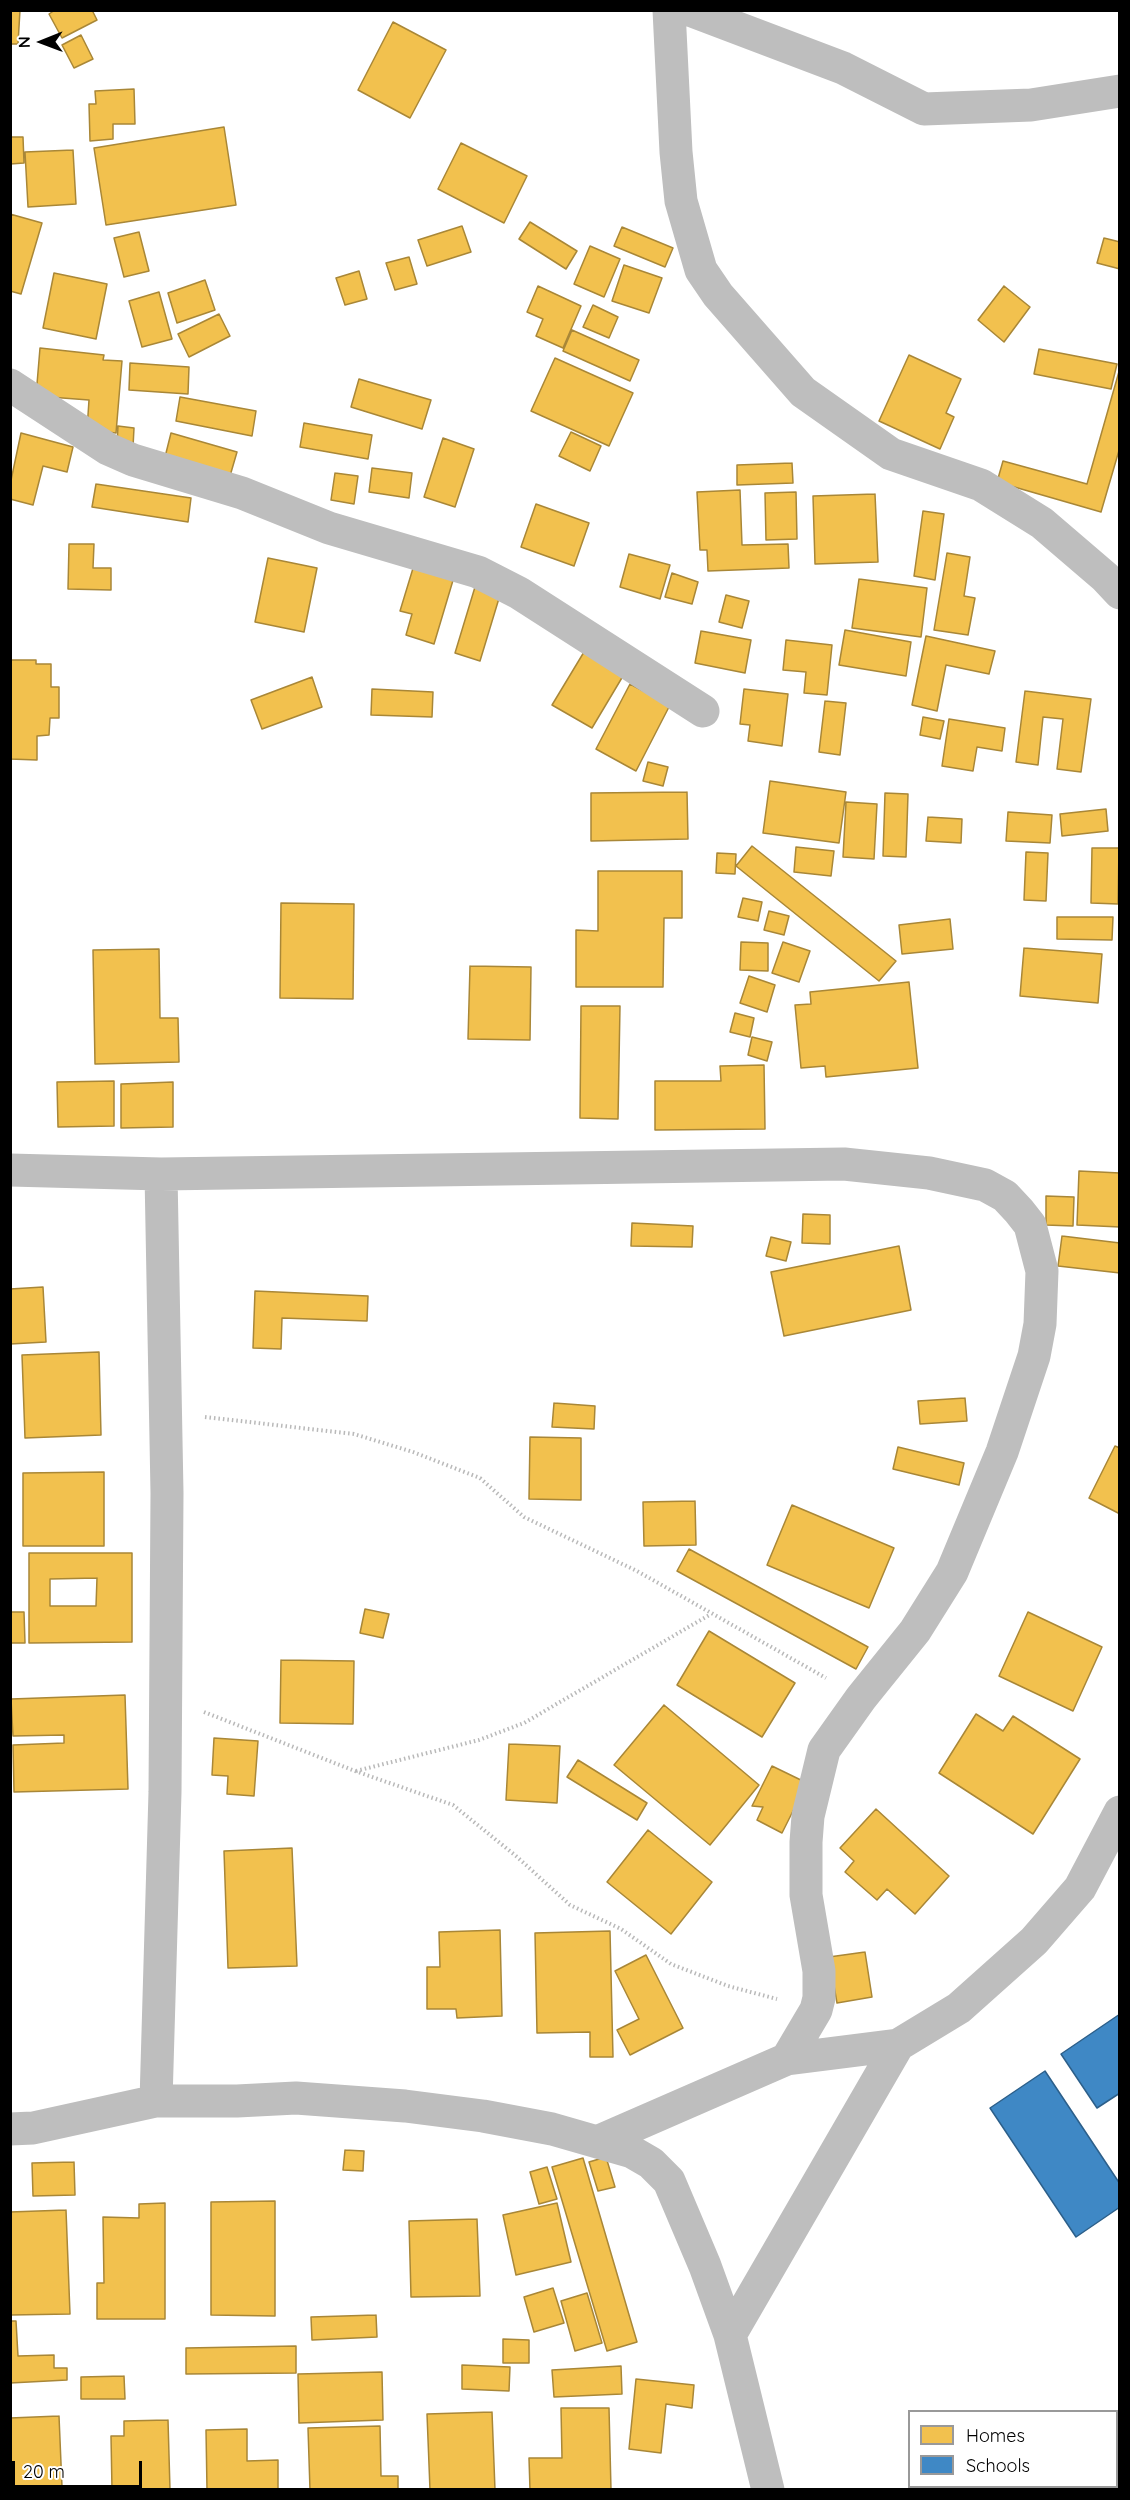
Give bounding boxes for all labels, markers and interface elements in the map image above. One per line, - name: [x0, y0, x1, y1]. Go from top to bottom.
- north arrow: [12, 12, 72, 72]
- text: N: [14, 36, 34, 48]
- legend: [908, 2410, 1118, 2488]
- text: Homes: [966, 2424, 1025, 2447]
- scale bar: [15, 2449, 146, 2487]
- text: Schools: [966, 2454, 1030, 2477]
- text: 20 m: [23, 2460, 65, 2483]

